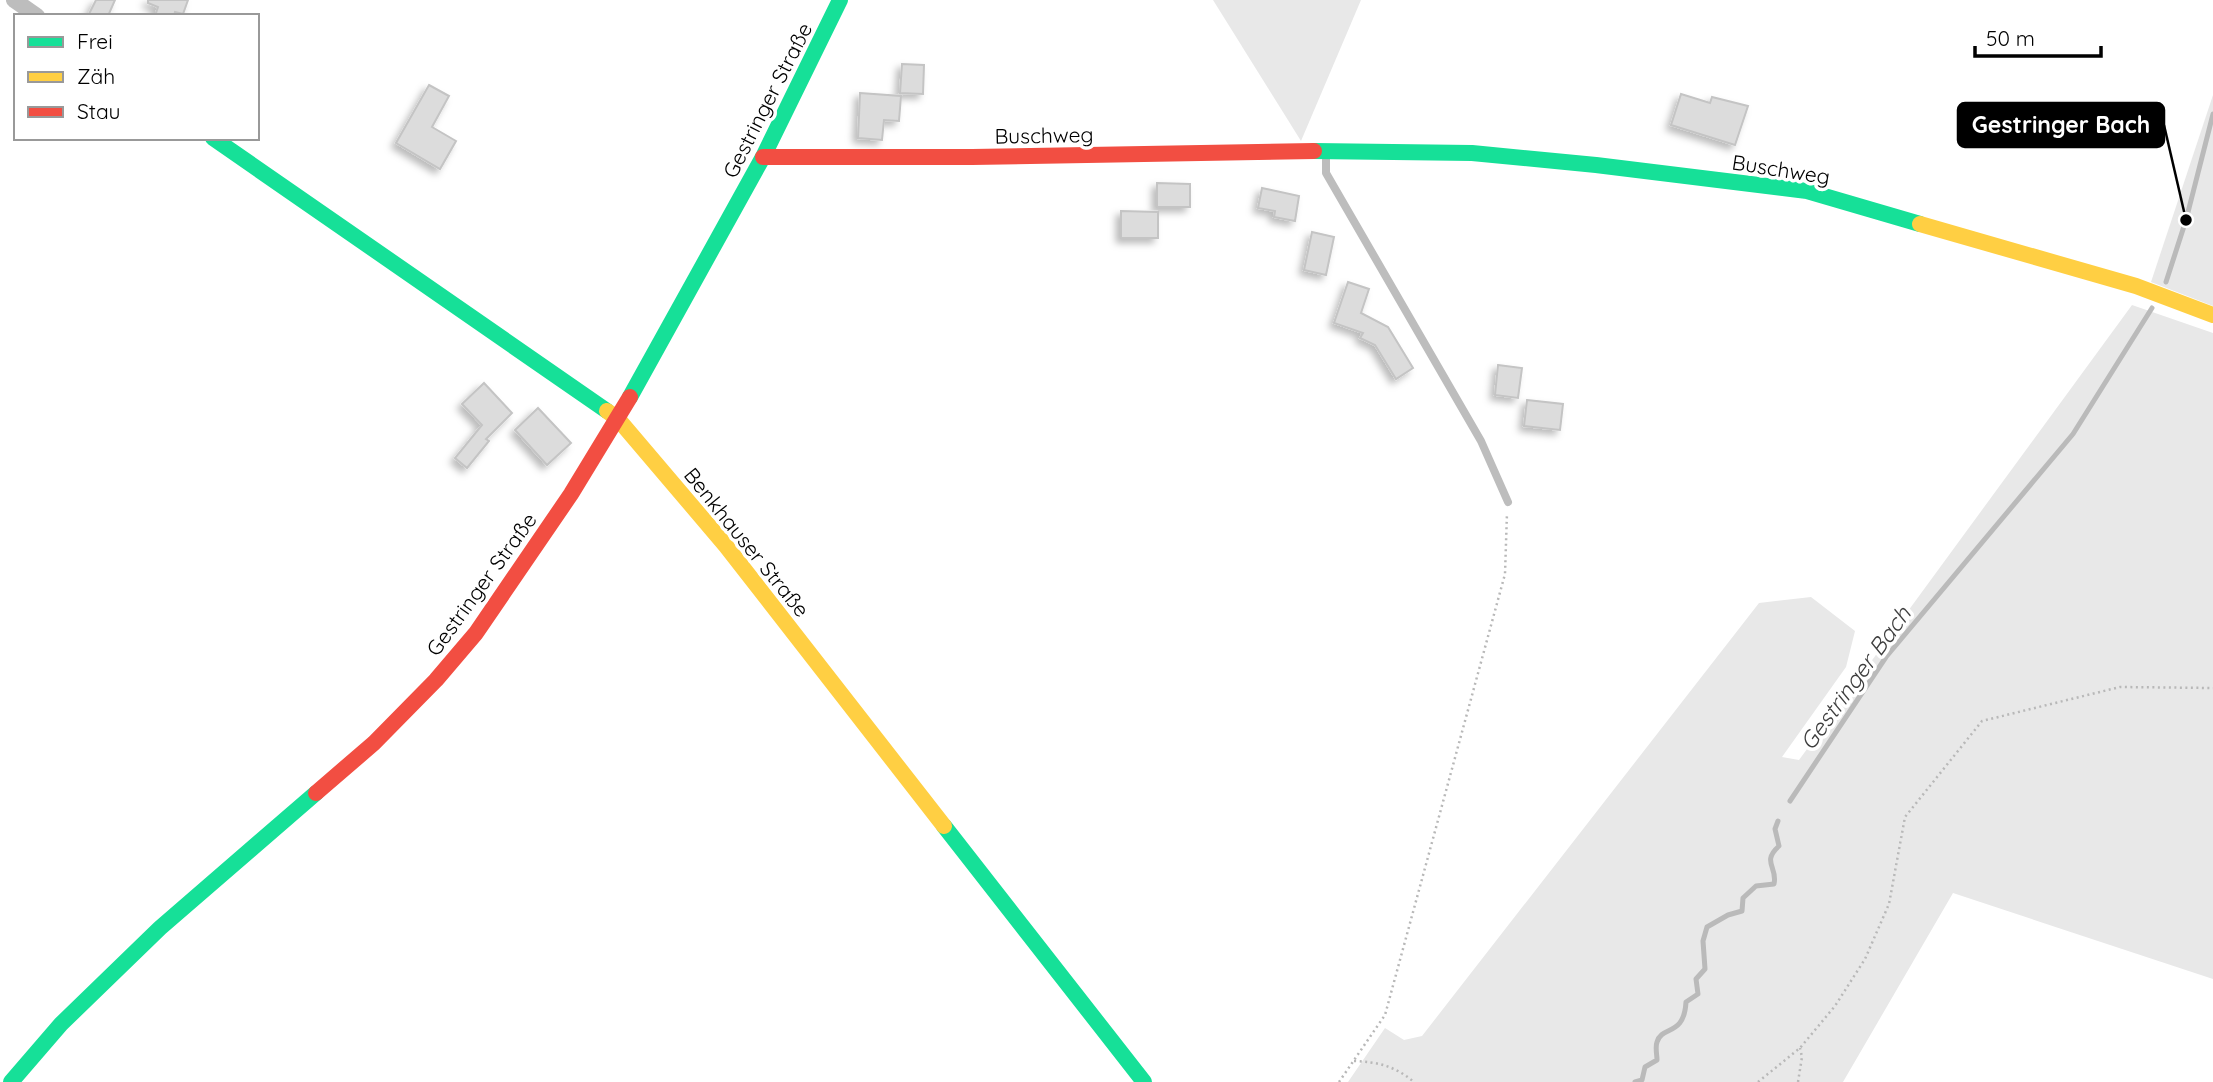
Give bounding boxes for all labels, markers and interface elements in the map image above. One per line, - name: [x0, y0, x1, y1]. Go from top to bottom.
- legend: [14, 14, 259, 140]
- scale bar: [1975, 14, 2101, 58]
- street label: Gestringer Straße: [717, 18, 817, 182]
- text: 50 m: [1986, 25, 2035, 51]
- text: Frei: [77, 28, 113, 54]
- text: Zäh: [77, 63, 115, 89]
- text: Stau: [77, 98, 120, 124]
- callout: Gestringer Bach: [1958, 103, 2164, 147]
- text: Gestringer Bach: [1972, 110, 2150, 139]
- street label: Buschweg: [994, 121, 1094, 149]
- street label: Buschweg: [1730, 148, 1832, 190]
- street label: Benkhauser Straße: [679, 462, 815, 622]
- street label: Gestringer Straße: [420, 507, 542, 661]
- water label: Gestringer Bach: [1793, 600, 1917, 756]

